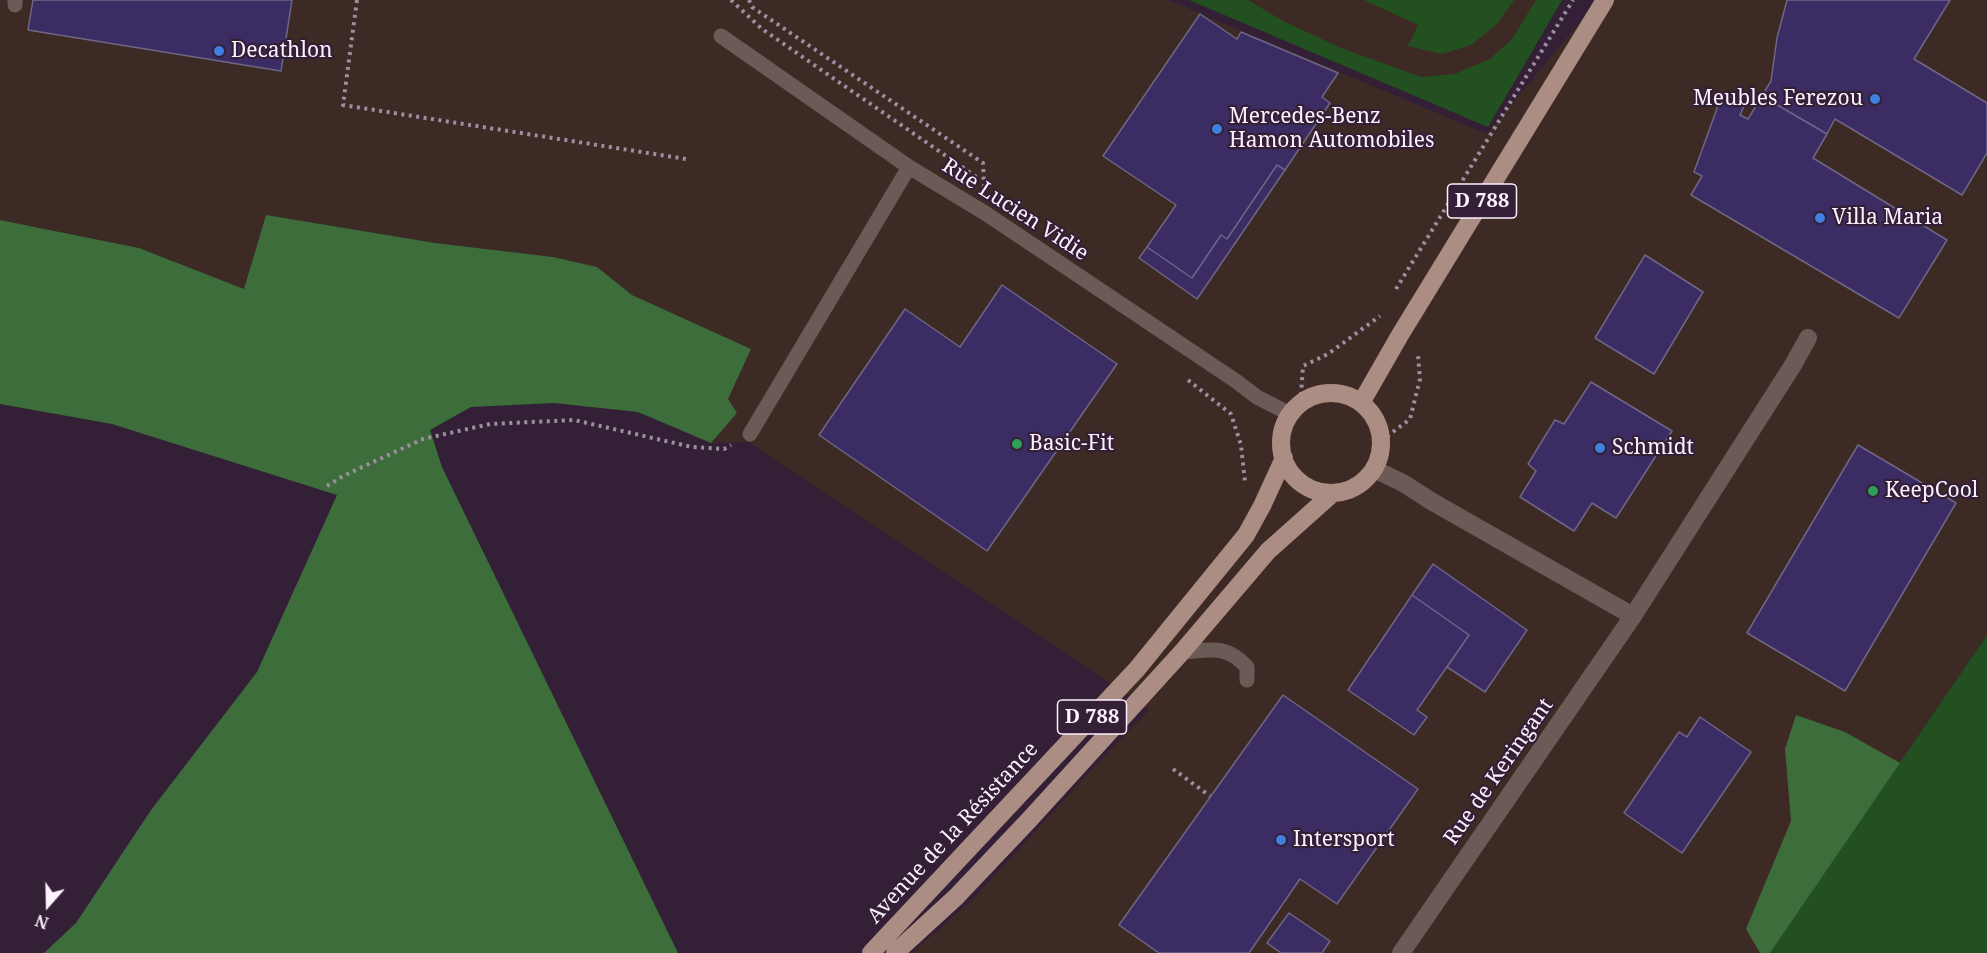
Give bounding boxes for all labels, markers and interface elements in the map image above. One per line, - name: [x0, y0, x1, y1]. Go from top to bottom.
- place label: Decathlon: [231, 38, 333, 64]
- marker: Decathlon: [212, 44, 226, 58]
- place label: Meubles Ferezou: [1693, 86, 1863, 112]
- marker: Meubles Ferezou: [1868, 92, 1882, 106]
- place label: Mercedes-Benz Hamon Automobiles: [1229, 104, 1434, 154]
- marker: Mercedes-Benz Hamon Automobiles: [1210, 122, 1224, 136]
- street label: Rue Lucien Vidie: [937, 153, 1093, 267]
- road number: D 788: [1448, 184, 1516, 218]
- place label: Villa Maria: [1832, 205, 1943, 231]
- marker: Villa Maria: [1813, 211, 1827, 225]
- place label: Basic-Fit: [1029, 431, 1114, 457]
- place label: Schmidt: [1612, 435, 1694, 461]
- marker: Basic-Fit: [1010, 437, 1024, 451]
- marker: Schmidt: [1593, 441, 1607, 455]
- place label: KeepCool: [1885, 478, 1978, 504]
- marker: KeepCool: [1866, 484, 1880, 498]
- street label: Rue de Keringant: [1439, 694, 1559, 850]
- road number: D 788: [1058, 700, 1126, 734]
- street label: Avenue de la Résistance: [862, 737, 1044, 929]
- place label: Intersport: [1293, 827, 1395, 853]
- marker: Intersport: [1274, 833, 1288, 847]
- north arrow: [18, 875, 78, 935]
- text: N: [32, 909, 52, 934]

